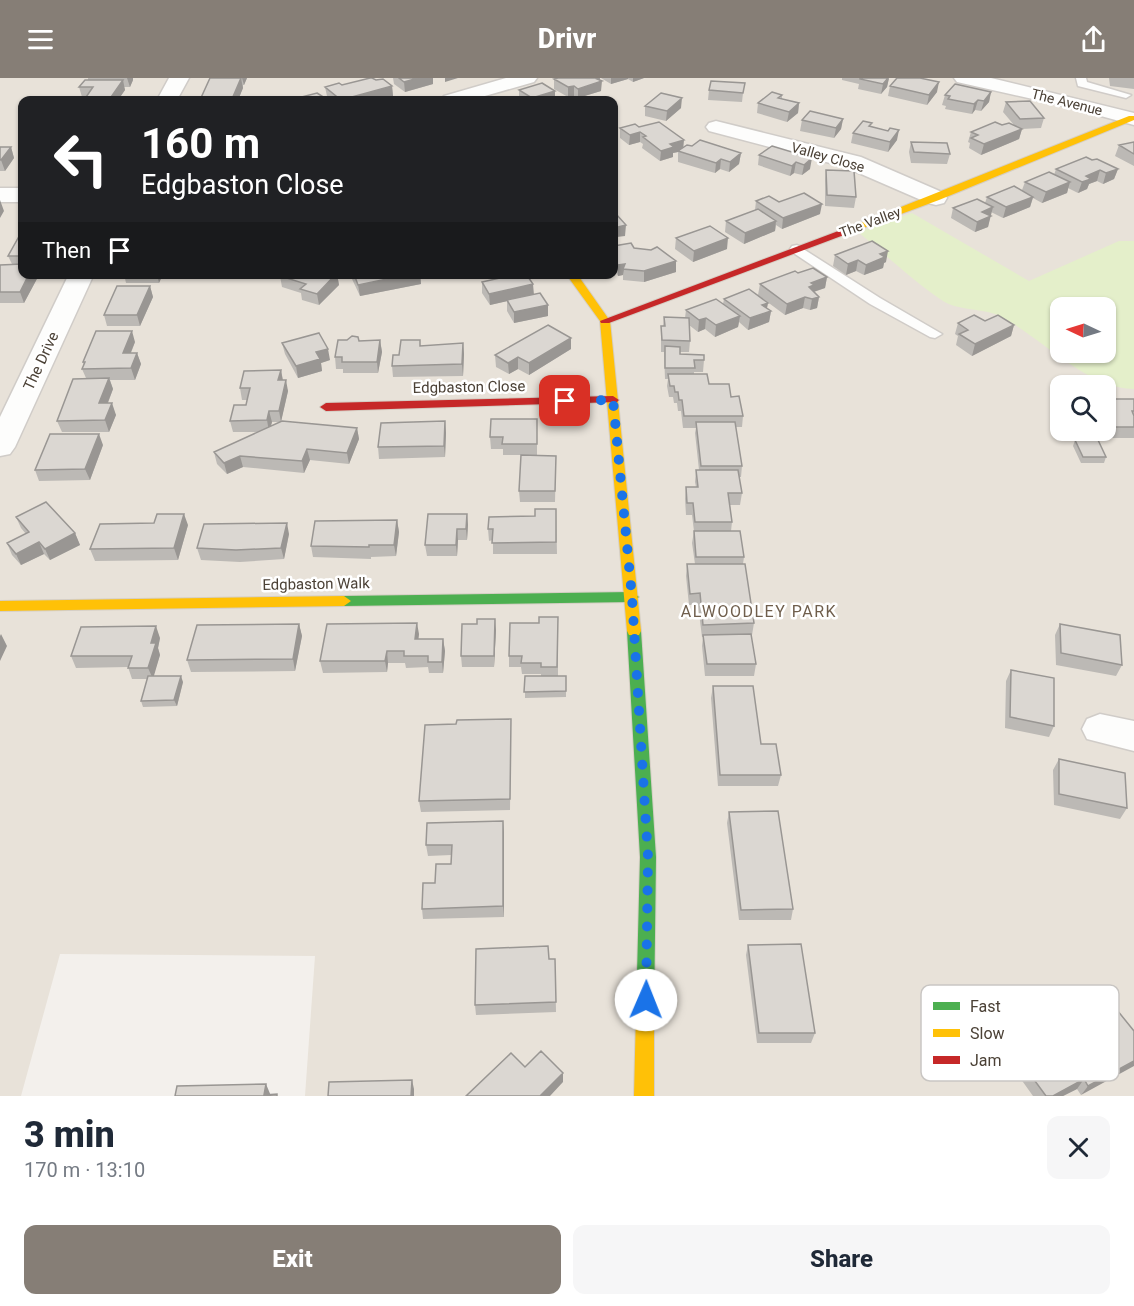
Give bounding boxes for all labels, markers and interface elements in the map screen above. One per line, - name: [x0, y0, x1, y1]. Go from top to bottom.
- icon: menu: [24, 23, 57, 56]
- text: Drivr: [538, 23, 596, 55]
- icon: share: [1077, 23, 1110, 56]
- street label: The Avenue: [1030, 85, 1104, 119]
- text: 160 m: [141, 119, 260, 168]
- icon: left: [42, 120, 120, 198]
- street label: Valley Close: [789, 139, 867, 175]
- text: Edgbaston Close: [141, 169, 344, 201]
- street label: The Valley: [837, 203, 903, 240]
- icon: arrive: [103, 234, 136, 267]
- text: Then: [42, 238, 91, 263]
- north arrow: [1050, 297, 1116, 363]
- map controls: [1050, 297, 1116, 441]
- street label: The Drive: [20, 329, 62, 393]
- pin: [539, 375, 590, 426]
- button: search: [1050, 375, 1116, 441]
- street label: Edgbaston Close: [413, 377, 525, 397]
- icon: arrive: [548, 384, 581, 417]
- street label: Edgbaston Walk: [262, 574, 370, 594]
- district label: ALWOODLEY PARK: [681, 602, 837, 621]
- position arrow: [614, 968, 678, 1032]
- legend: [921, 985, 1119, 1081]
- text: Fast: [970, 997, 1001, 1016]
- text: Slow: [970, 1024, 1005, 1043]
- text: Jam: [970, 1051, 1002, 1070]
- text: 3 min: [24, 1114, 115, 1156]
- button: close: [1047, 1116, 1110, 1179]
- text: 170 m · 13:10: [24, 1158, 145, 1182]
- button: Exit: [24, 1225, 561, 1294]
- button: Share: [573, 1225, 1110, 1294]

